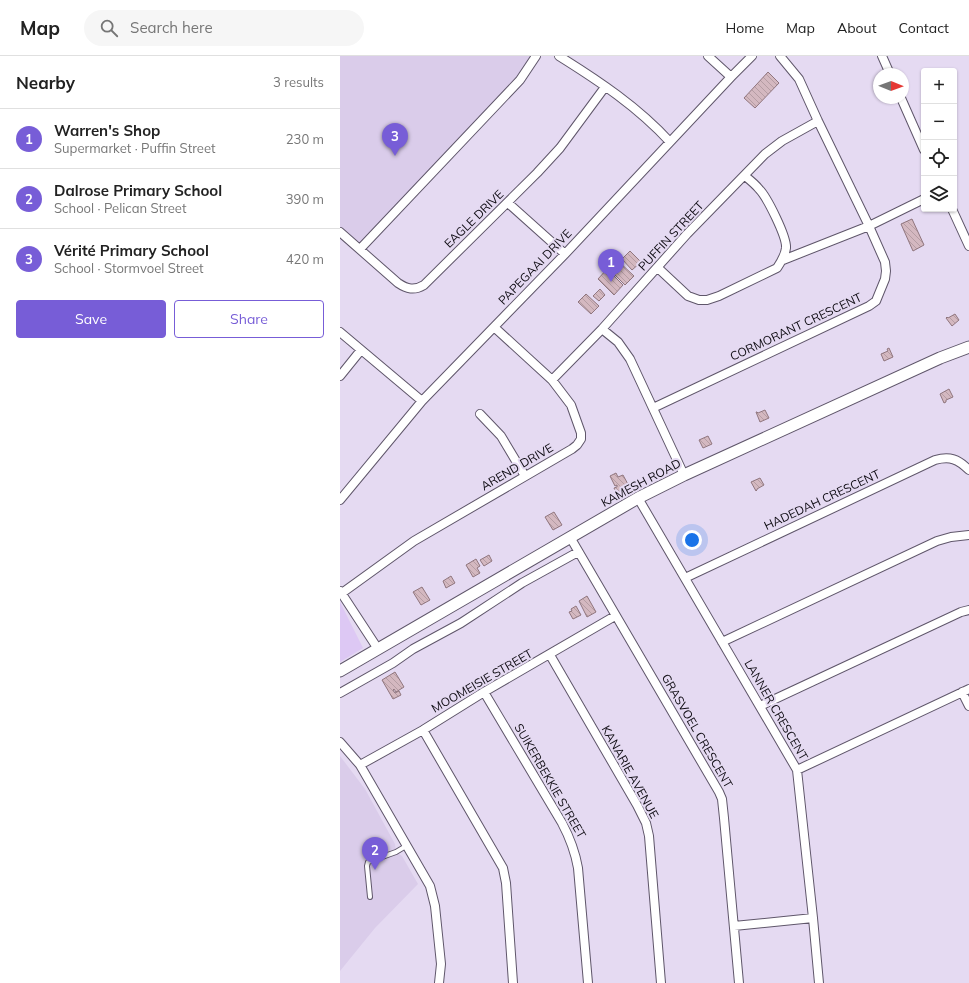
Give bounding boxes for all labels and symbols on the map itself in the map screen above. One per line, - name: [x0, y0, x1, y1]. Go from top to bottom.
- north arrow: [873, 68, 909, 104]
- pin: 3: [382, 123, 408, 156]
- street label: EAGLE DRIVE: [441, 187, 507, 251]
- street label: PUFFIN STREET: [635, 197, 707, 273]
- street label: PAPEGAAI DRIVE: [495, 226, 574, 307]
- pin: 1: [598, 249, 624, 282]
- street label: CORMORANT CRESCENT: [727, 289, 865, 364]
- street label: AREND DRIVE: [478, 440, 556, 493]
- street label: KAMESH ROAD: [598, 455, 683, 510]
- street label: HADEDAH CRESCENT: [761, 466, 883, 533]
- your location: [682, 530, 702, 550]
- street label: MOOMEISIE STREET: [429, 645, 536, 716]
- street label: LANNER CRESCENT: [741, 657, 812, 763]
- street label: GRASVOEL CRESCENT: [659, 671, 737, 791]
- street label: SUIKERBEKKIE STREET: [511, 721, 590, 841]
- street label: KANARIE AVENUE: [599, 723, 662, 821]
- pin: 2: [362, 837, 388, 870]

